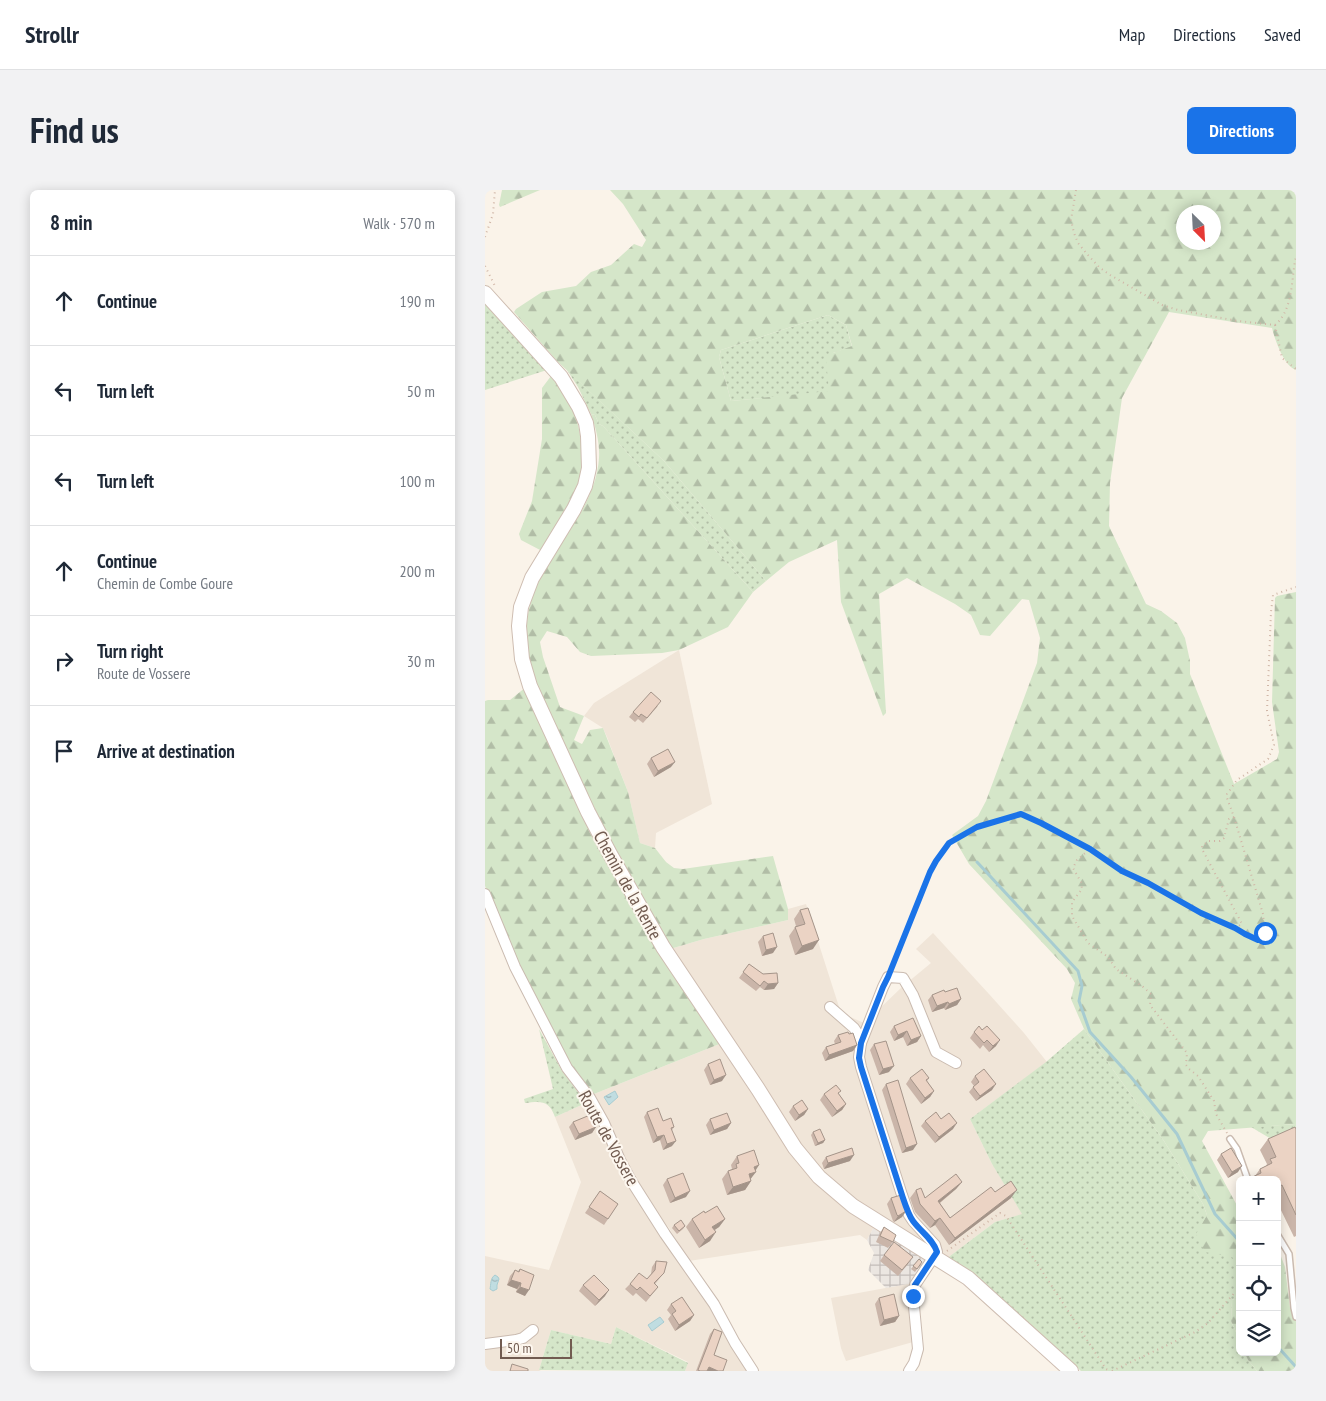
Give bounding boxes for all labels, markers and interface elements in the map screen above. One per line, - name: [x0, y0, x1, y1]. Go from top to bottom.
- text: Strollr: [25, 19, 79, 50]
- text: Map: [1119, 23, 1145, 46]
- text: Directions: [1173, 23, 1236, 46]
- text: Saved: [1264, 23, 1301, 46]
- text: Find us: [30, 107, 119, 153]
- button: Directions: [1187, 107, 1296, 154]
- north arrow: [1176, 205, 1221, 250]
- text: 8 min: [50, 209, 92, 236]
- text: Walk · 570 m: [363, 213, 435, 233]
- icon: ahead: [50, 287, 78, 315]
- text: Continue: [97, 289, 157, 313]
- text: 190 m: [400, 291, 435, 311]
- icon: left: [50, 377, 78, 405]
- text: Turn left: [97, 379, 154, 403]
- text: 50 m: [407, 381, 435, 401]
- icon: left: [50, 467, 78, 495]
- text: Turn left: [97, 469, 154, 493]
- text: 100 m: [400, 471, 435, 491]
- text: Continue: [97, 549, 157, 573]
- icon: ahead: [50, 557, 78, 585]
- text: 200 m: [400, 561, 435, 581]
- text: Chemin de Combe Goure: [97, 573, 233, 593]
- text: Turn right: [97, 639, 163, 663]
- icon: right: [50, 647, 78, 675]
- text: 30 m: [407, 651, 435, 671]
- text: Route de Vossere: [97, 663, 191, 683]
- icon: arrive: [50, 737, 78, 765]
- text: Arrive at destination: [97, 739, 235, 763]
- street label: Chemin de la Rente: [589, 827, 667, 943]
- route start: [1254, 922, 1277, 945]
- street label: Route de Vossere: [573, 1086, 645, 1190]
- map controls: [1236, 1176, 1281, 1356]
- button: +: [1236, 1176, 1281, 1221]
- button: −: [1236, 1221, 1281, 1266]
- button: locate: [1236, 1266, 1281, 1311]
- route end: [902, 1285, 925, 1308]
- button: layers: [1236, 1311, 1281, 1356]
- scale bar: [500, 1336, 573, 1359]
- text: 50 m: [507, 1339, 532, 1357]

